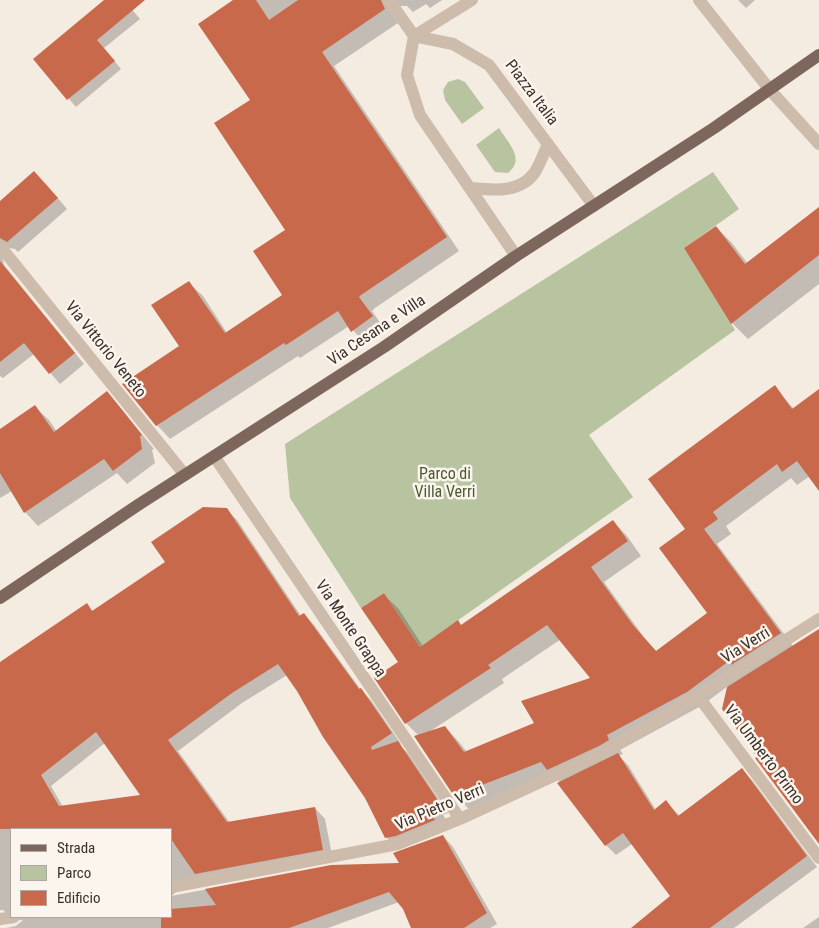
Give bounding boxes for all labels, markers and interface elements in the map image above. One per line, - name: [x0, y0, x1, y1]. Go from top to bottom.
- street label: Piazza Italia: [500, 56, 562, 130]
- street label: Via Cesana e Villa: [325, 291, 429, 371]
- street label: Via Vittorio Veneto: [60, 298, 150, 402]
- park label: Parco di Villa Verri: [415, 465, 475, 503]
- street label: Via Monte Grappa: [310, 577, 390, 681]
- street label: Via Verri: [718, 624, 774, 668]
- street label: Via Umberto Primo: [719, 702, 807, 808]
- street label: Via Pietro Verri: [393, 781, 487, 835]
- legend: [10, 828, 172, 918]
- text: Strada: [57, 839, 95, 857]
- text: Parco: [57, 864, 91, 882]
- text: Edificio: [57, 889, 100, 907]

